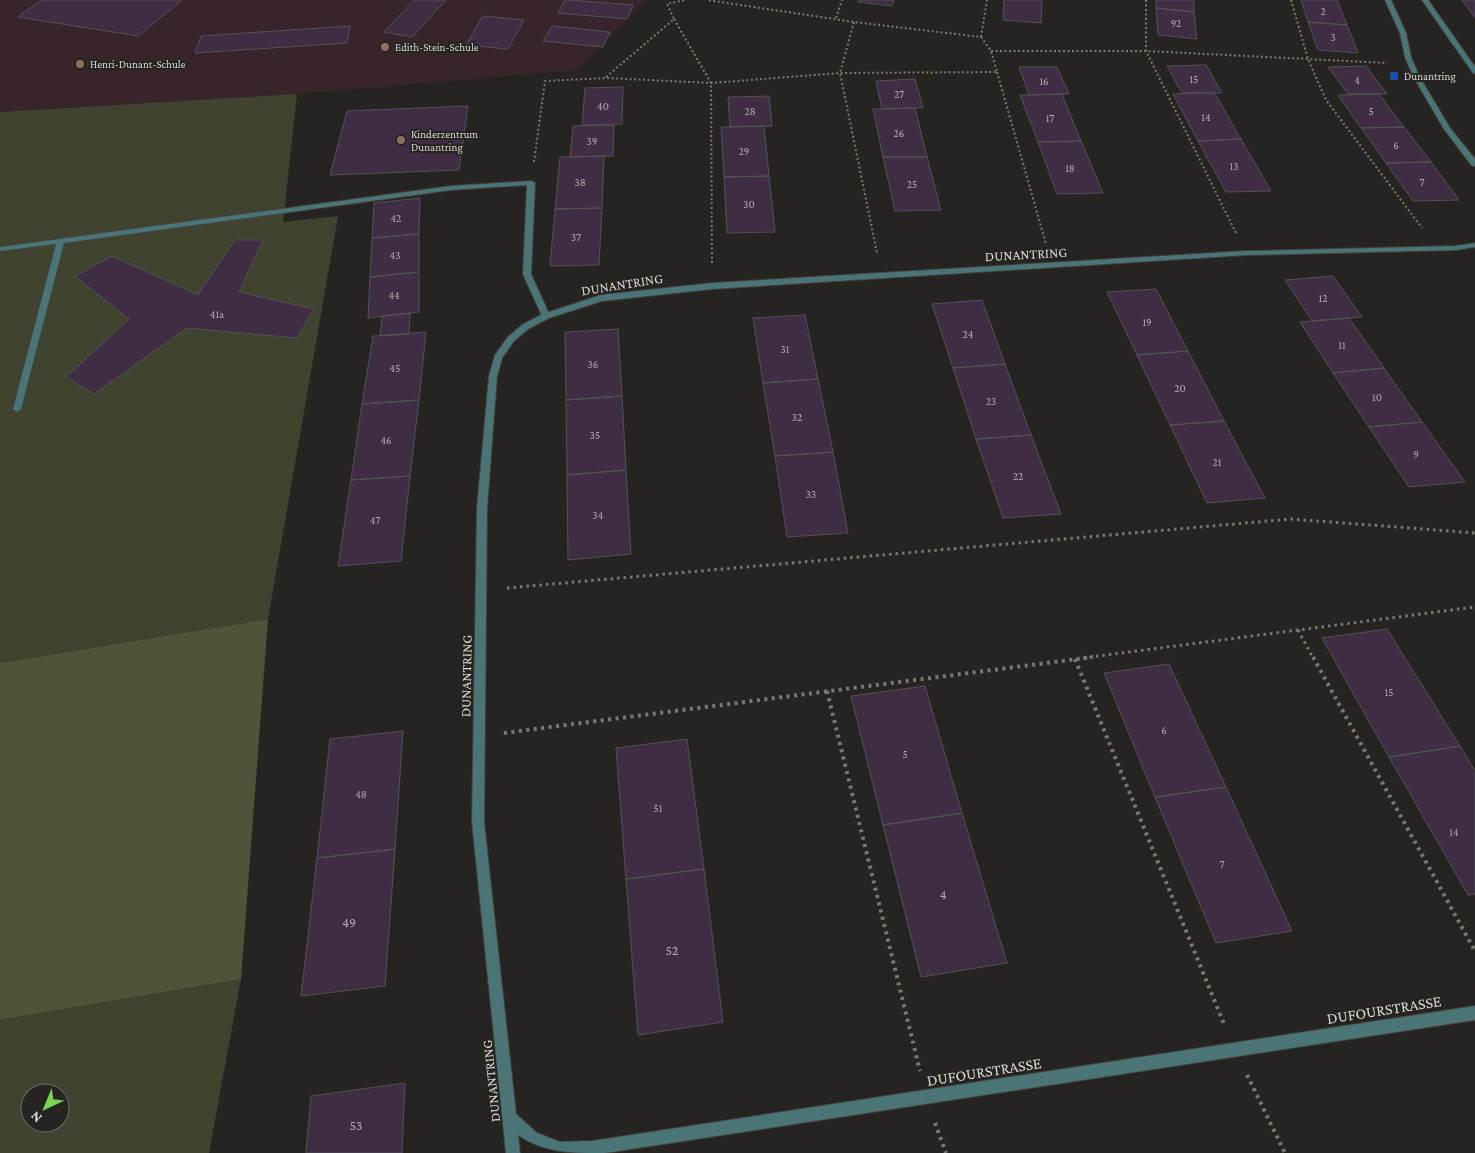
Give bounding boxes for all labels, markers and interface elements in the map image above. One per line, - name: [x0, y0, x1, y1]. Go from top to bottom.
- house number: 2: [1320, 5, 1326, 17]
- house number: 92: [1171, 17, 1181, 29]
- house number: 3: [1330, 31, 1336, 43]
- marker: Edith-Stein-Schule: [379, 41, 391, 53]
- place label: Edith-Stein-Schule: [395, 41, 479, 53]
- marker: Henri-Dunant-Schule: [74, 58, 86, 70]
- place label: Henri-Dunant-Schule: [90, 58, 186, 70]
- marker: Dunantring: [1388, 70, 1400, 82]
- place label: Dunantring: [1404, 70, 1456, 83]
- house number: 15: [1190, 73, 1198, 85]
- house number: 4: [1354, 74, 1360, 86]
- house number: 16: [1039, 75, 1049, 87]
- house number: 27: [894, 88, 904, 100]
- house number: 40: [597, 100, 609, 112]
- house number: 28: [744, 105, 756, 117]
- house number: 5: [1368, 105, 1374, 117]
- house number: 14: [1201, 111, 1211, 123]
- house number: 17: [1046, 112, 1054, 124]
- house number: 26: [894, 127, 904, 139]
- place label: Kinderzentrum Dunantring: [411, 128, 478, 154]
- marker: Kinderzentrum Dunantring: [395, 134, 407, 146]
- house number: 39: [587, 135, 597, 147]
- house number: 6: [1393, 139, 1399, 151]
- house number: 29: [739, 145, 749, 157]
- house number: 13: [1230, 160, 1238, 172]
- house number: 18: [1065, 162, 1075, 174]
- house number: 38: [574, 176, 586, 188]
- house number: 7: [1419, 176, 1425, 188]
- house number: 25: [907, 178, 917, 190]
- house number: 30: [743, 198, 755, 210]
- house number: 42: [391, 212, 401, 224]
- house number: 37: [571, 231, 581, 243]
- street label: DUNANTRING: [984, 244, 1068, 264]
- house number: 43: [390, 249, 400, 261]
- street label: DUNANTRING: [580, 270, 664, 298]
- house number: 44: [388, 289, 400, 301]
- house number: 12: [1319, 292, 1327, 304]
- house number: 41a: [210, 308, 224, 320]
- house number: 19: [1142, 316, 1152, 328]
- house number: 24: [963, 328, 974, 340]
- house number: 11: [1338, 339, 1346, 351]
- house number: 31: [781, 343, 790, 355]
- house number: 36: [588, 358, 598, 370]
- house number: 45: [390, 362, 400, 374]
- house number: 20: [1174, 382, 1186, 394]
- house number: 10: [1372, 391, 1382, 403]
- house number: 23: [986, 395, 996, 407]
- house number: 32: [792, 411, 802, 423]
- house number: 35: [590, 429, 600, 441]
- house number: 46: [380, 434, 392, 446]
- house number: 9: [1413, 448, 1419, 460]
- house number: 21: [1213, 456, 1222, 468]
- house number: 22: [1013, 470, 1023, 482]
- house number: 33: [806, 488, 816, 500]
- house number: 34: [593, 509, 604, 521]
- house number: 47: [370, 514, 380, 526]
- street label: DUNANTRING: [457, 635, 475, 717]
- house number: 15: [1385, 686, 1393, 698]
- house number: 6: [1161, 724, 1167, 736]
- house number: 5: [902, 748, 908, 760]
- house number: 48: [355, 788, 367, 800]
- house number: 51: [654, 802, 663, 814]
- house number: 14: [1449, 826, 1459, 838]
- house number: 7: [1219, 858, 1225, 870]
- house number: 4: [939, 886, 947, 902]
- house number: 49: [342, 914, 356, 930]
- house number: 52: [666, 942, 679, 958]
- street label: DUFOURSTRASSE: [1326, 992, 1443, 1027]
- street label: DUNANTRING: [479, 1039, 503, 1123]
- street label: DUFOURSTRASSE: [926, 1054, 1043, 1089]
- north arrow: [20, 1083, 70, 1133]
- text: N: [27, 1108, 45, 1126]
- house number: 53: [349, 1117, 363, 1133]

